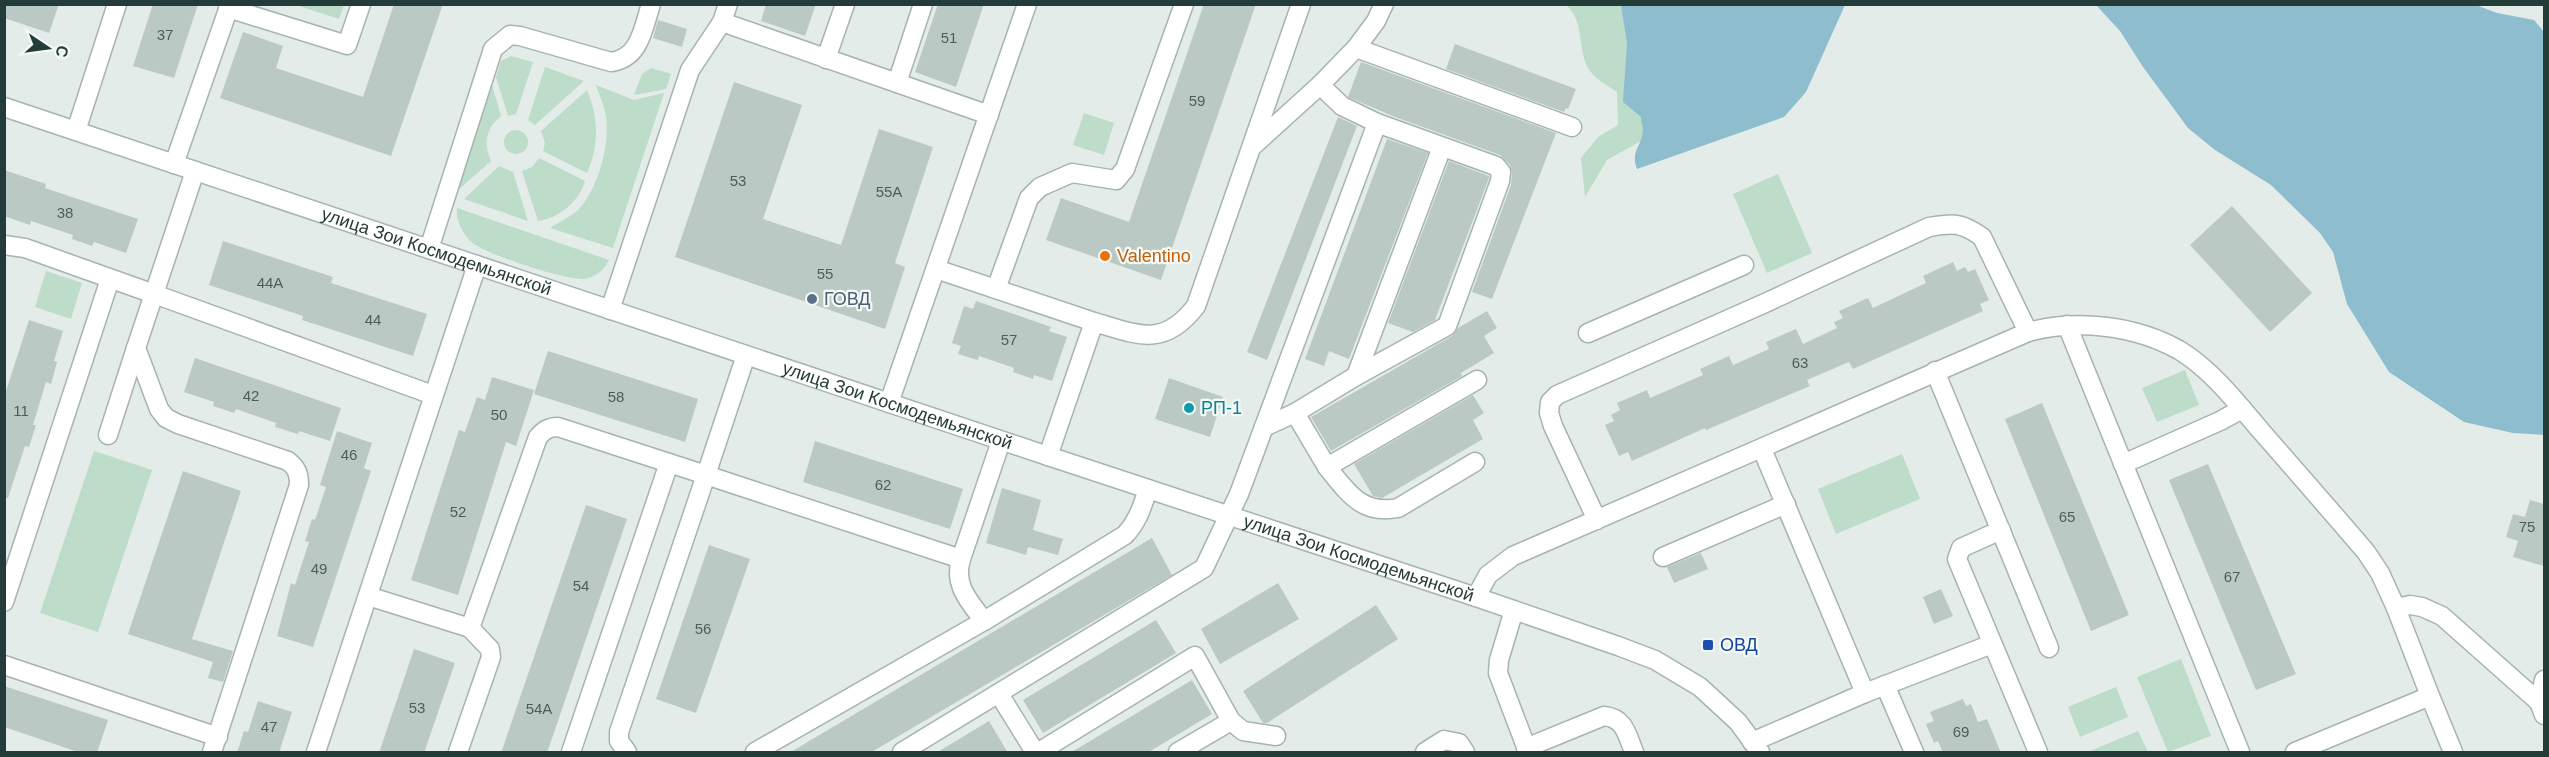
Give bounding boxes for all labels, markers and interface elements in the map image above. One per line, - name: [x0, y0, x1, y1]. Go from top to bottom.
- north arrow: [18, 18, 78, 78]
- house number: 37: [157, 26, 173, 43]
- house number: 51: [941, 29, 957, 46]
- text: С: [52, 44, 72, 59]
- house number: 59: [1189, 92, 1205, 109]
- house number: 53: [730, 172, 746, 189]
- house number: 55А: [876, 183, 902, 200]
- house number: 38: [57, 204, 73, 221]
- street label: улица Зои Космодемьянской: [319, 204, 554, 299]
- place label: Valentino: [1117, 246, 1191, 266]
- marker: Valentino: [1098, 249, 1112, 263]
- house number: 55: [817, 265, 833, 282]
- house number: 44А: [257, 274, 283, 291]
- place label: ГОВД: [824, 289, 871, 309]
- marker: ГОВД: [805, 292, 819, 306]
- house number: 44: [365, 311, 381, 328]
- house number: 57: [1001, 331, 1017, 348]
- house number: 63: [1792, 354, 1808, 371]
- street label: улица Зои Космодемьянской: [780, 358, 1015, 453]
- house number: 42: [243, 387, 259, 404]
- house number: 58: [608, 388, 624, 405]
- place label: РП-1: [1201, 398, 1242, 418]
- marker: РП-1: [1182, 401, 1196, 415]
- house number: 11: [13, 402, 29, 419]
- house number: 50: [491, 406, 507, 423]
- house number: 46: [341, 446, 357, 463]
- house number: 62: [875, 476, 891, 493]
- house number: 52: [450, 503, 466, 520]
- house number: 65: [2059, 508, 2075, 525]
- street label: улица Зои Космодемьянской: [1241, 511, 1476, 606]
- house number: 75: [2519, 518, 2535, 535]
- house number: 49: [311, 560, 327, 577]
- house number: 67: [2224, 568, 2240, 585]
- house number: 54: [573, 577, 589, 594]
- house number: 56: [695, 620, 711, 637]
- place label: ОВД: [1720, 635, 1758, 655]
- marker: ОВД: [1701, 638, 1715, 652]
- house number: 53: [409, 699, 425, 716]
- house number: 54А: [526, 700, 552, 717]
- house number: 47: [261, 718, 277, 735]
- house number: 69: [1953, 723, 1969, 740]

